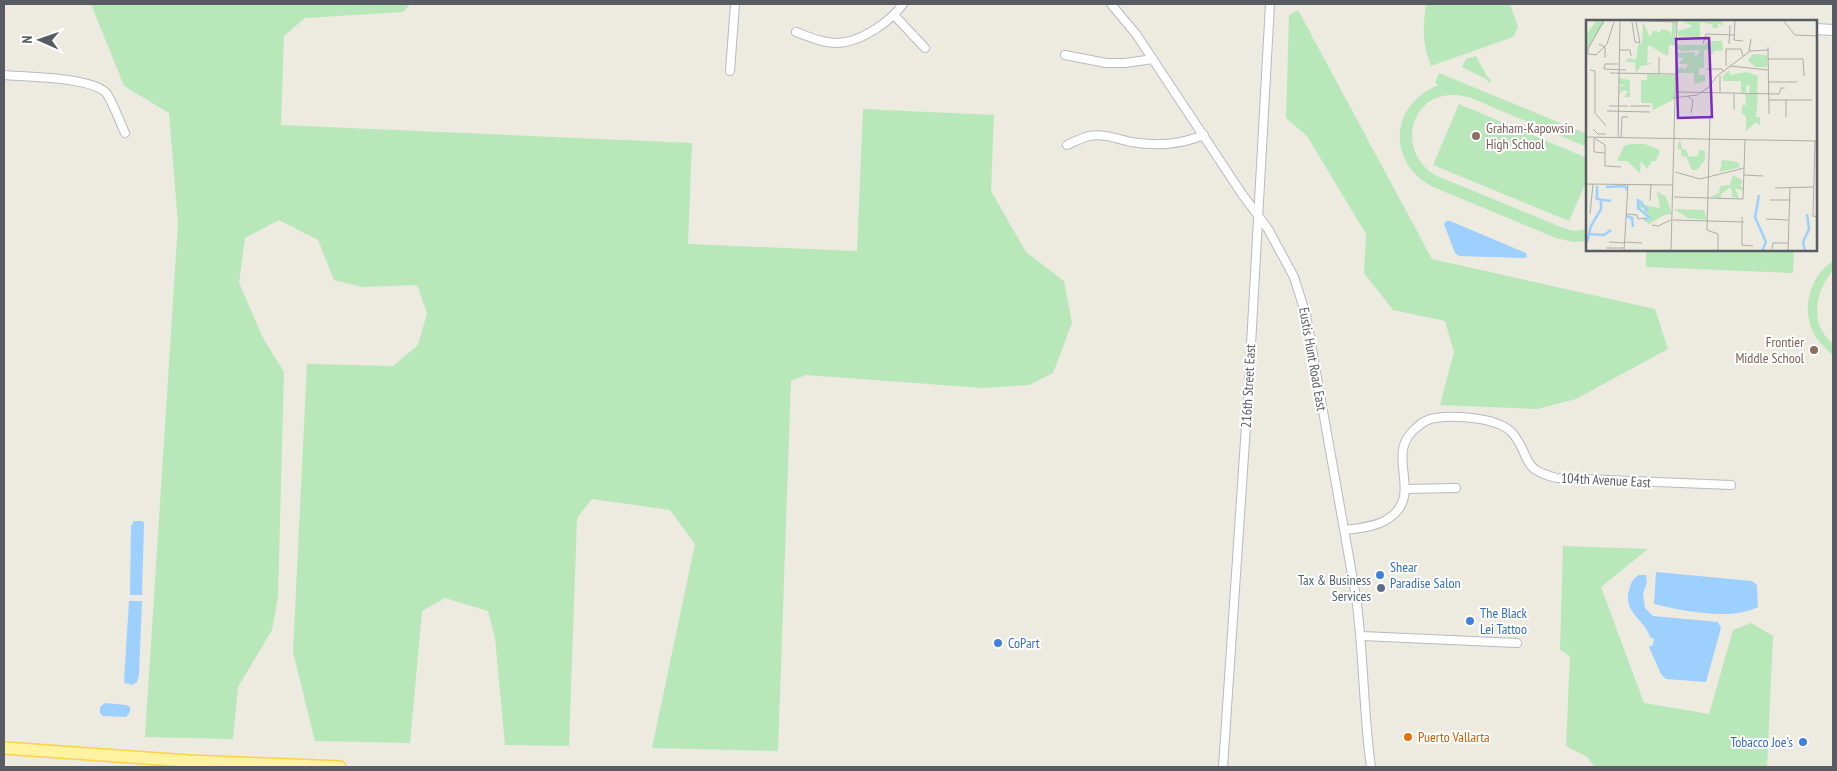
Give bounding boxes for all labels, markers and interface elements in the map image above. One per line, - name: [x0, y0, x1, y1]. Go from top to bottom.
- north arrow: [15, 15, 65, 65]
- inset map: [1586, 20, 1817, 251]
- text: N: [18, 35, 36, 44]
- place label: Graham-Kapowsin High School: [1486, 119, 1574, 153]
- marker: Graham-Kapowsin High School: [1470, 130, 1482, 142]
- street label: Eustis Hunt Road East: [1295, 306, 1331, 412]
- place label: Frontier Middle School: [1735, 333, 1805, 367]
- street label: 216th Street East: [1237, 343, 1259, 428]
- marker: Frontier Middle School: [1808, 344, 1820, 356]
- street label: 104th Avenue East: [1561, 469, 1652, 491]
- place label: Shear Paradise Salon: [1390, 558, 1461, 592]
- marker: Shear Paradise Salon: [1374, 569, 1386, 581]
- place label: Tax & Business Services: [1298, 571, 1371, 605]
- marker: Tax & Business Services: [1375, 582, 1387, 594]
- place label: The Black Lei Tattoo: [1480, 604, 1528, 638]
- marker: The Black Lei Tattoo: [1464, 615, 1476, 627]
- place label: CoPart: [1008, 634, 1040, 652]
- marker: CoPart: [992, 637, 1004, 649]
- place label: Puerto Vallarta: [1418, 728, 1490, 746]
- marker: Puerto Vallarta: [1402, 731, 1414, 743]
- place label: Tobacco Joe's: [1730, 733, 1793, 751]
- marker: Tobacco Joe's: [1797, 736, 1809, 748]

